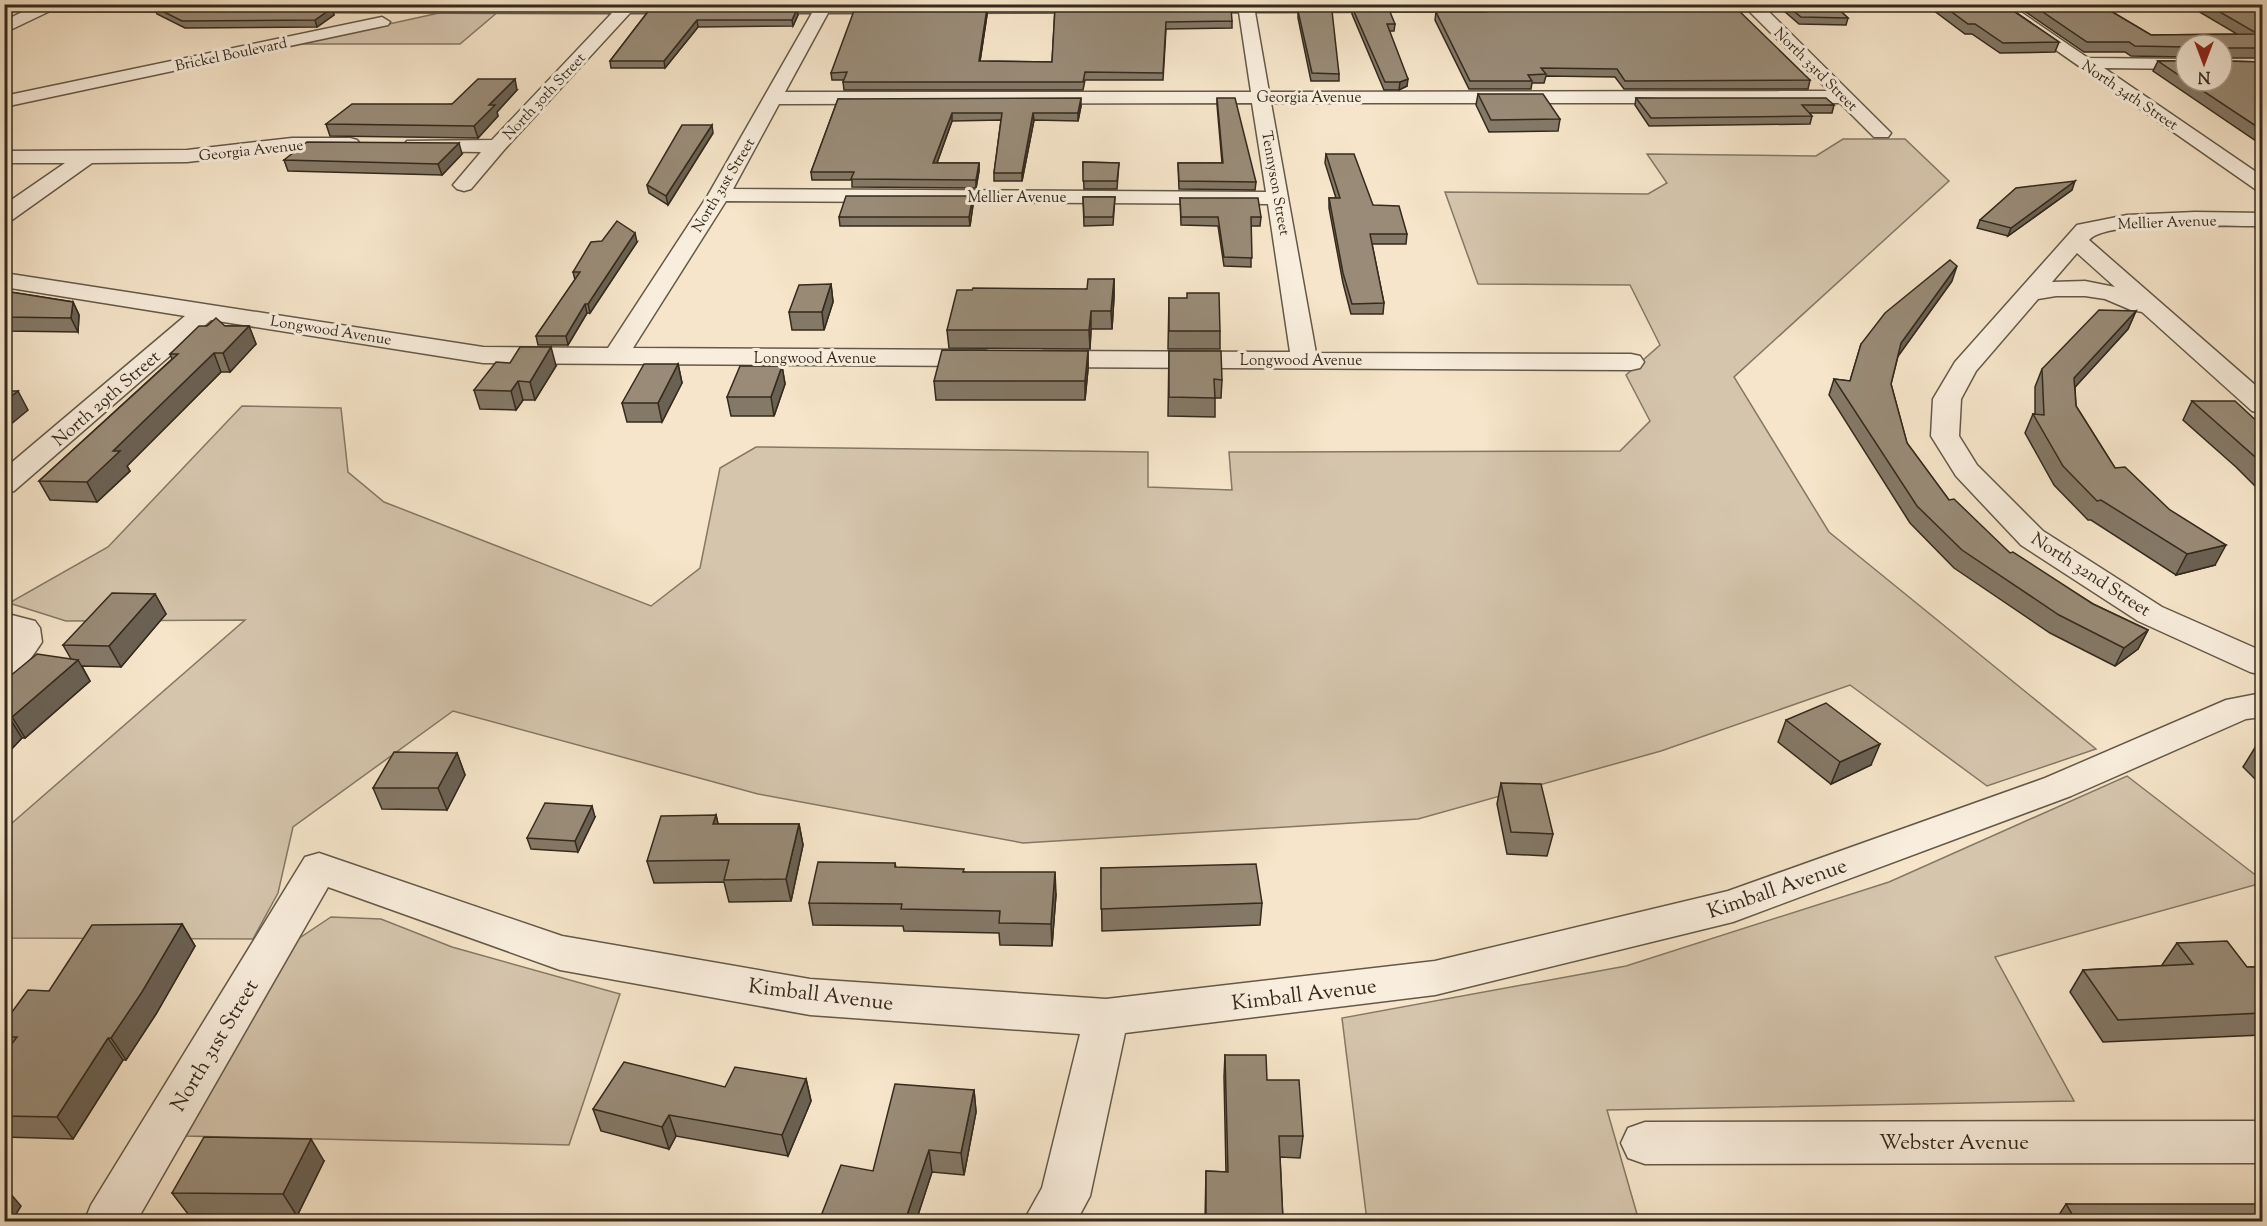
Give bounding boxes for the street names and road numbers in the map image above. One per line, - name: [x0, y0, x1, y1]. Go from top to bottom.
- street label: North 33rd Street: [1768, 23, 1862, 117]
- street label: Brickel Boulevard: [173, 33, 290, 78]
- street label: North 30th Street: [499, 49, 591, 145]
- street label: North 34th Street: [2077, 56, 2181, 136]
- street label: Georgia Avenue: [1257, 88, 1361, 109]
- street label: Tennyson Street: [1255, 129, 1294, 237]
- street label: North 31st Street: [688, 135, 761, 237]
- street label: Georgia Avenue: [198, 136, 304, 167]
- street label: Mellier Avenue: [968, 188, 1066, 209]
- street label: Mellier Avenue: [2117, 211, 2217, 236]
- street label: Longwood Avenue: [269, 312, 393, 351]
- street label: North 29th Street: [48, 345, 167, 454]
- street label: Longwood Avenue: [754, 349, 876, 370]
- street label: Longwood Avenue: [1240, 351, 1362, 372]
- street label: North 32nd Street: [2025, 527, 2155, 624]
- street label: Kimball Avenue: [1704, 852, 1851, 928]
- street label: Kimball Avenue: [747, 972, 895, 1020]
- street label: Kimball Avenue: [1230, 972, 1378, 1020]
- street label: North 31st Street: [164, 974, 267, 1118]
- street label: Webster Avenue: [1879, 1129, 2029, 1159]

